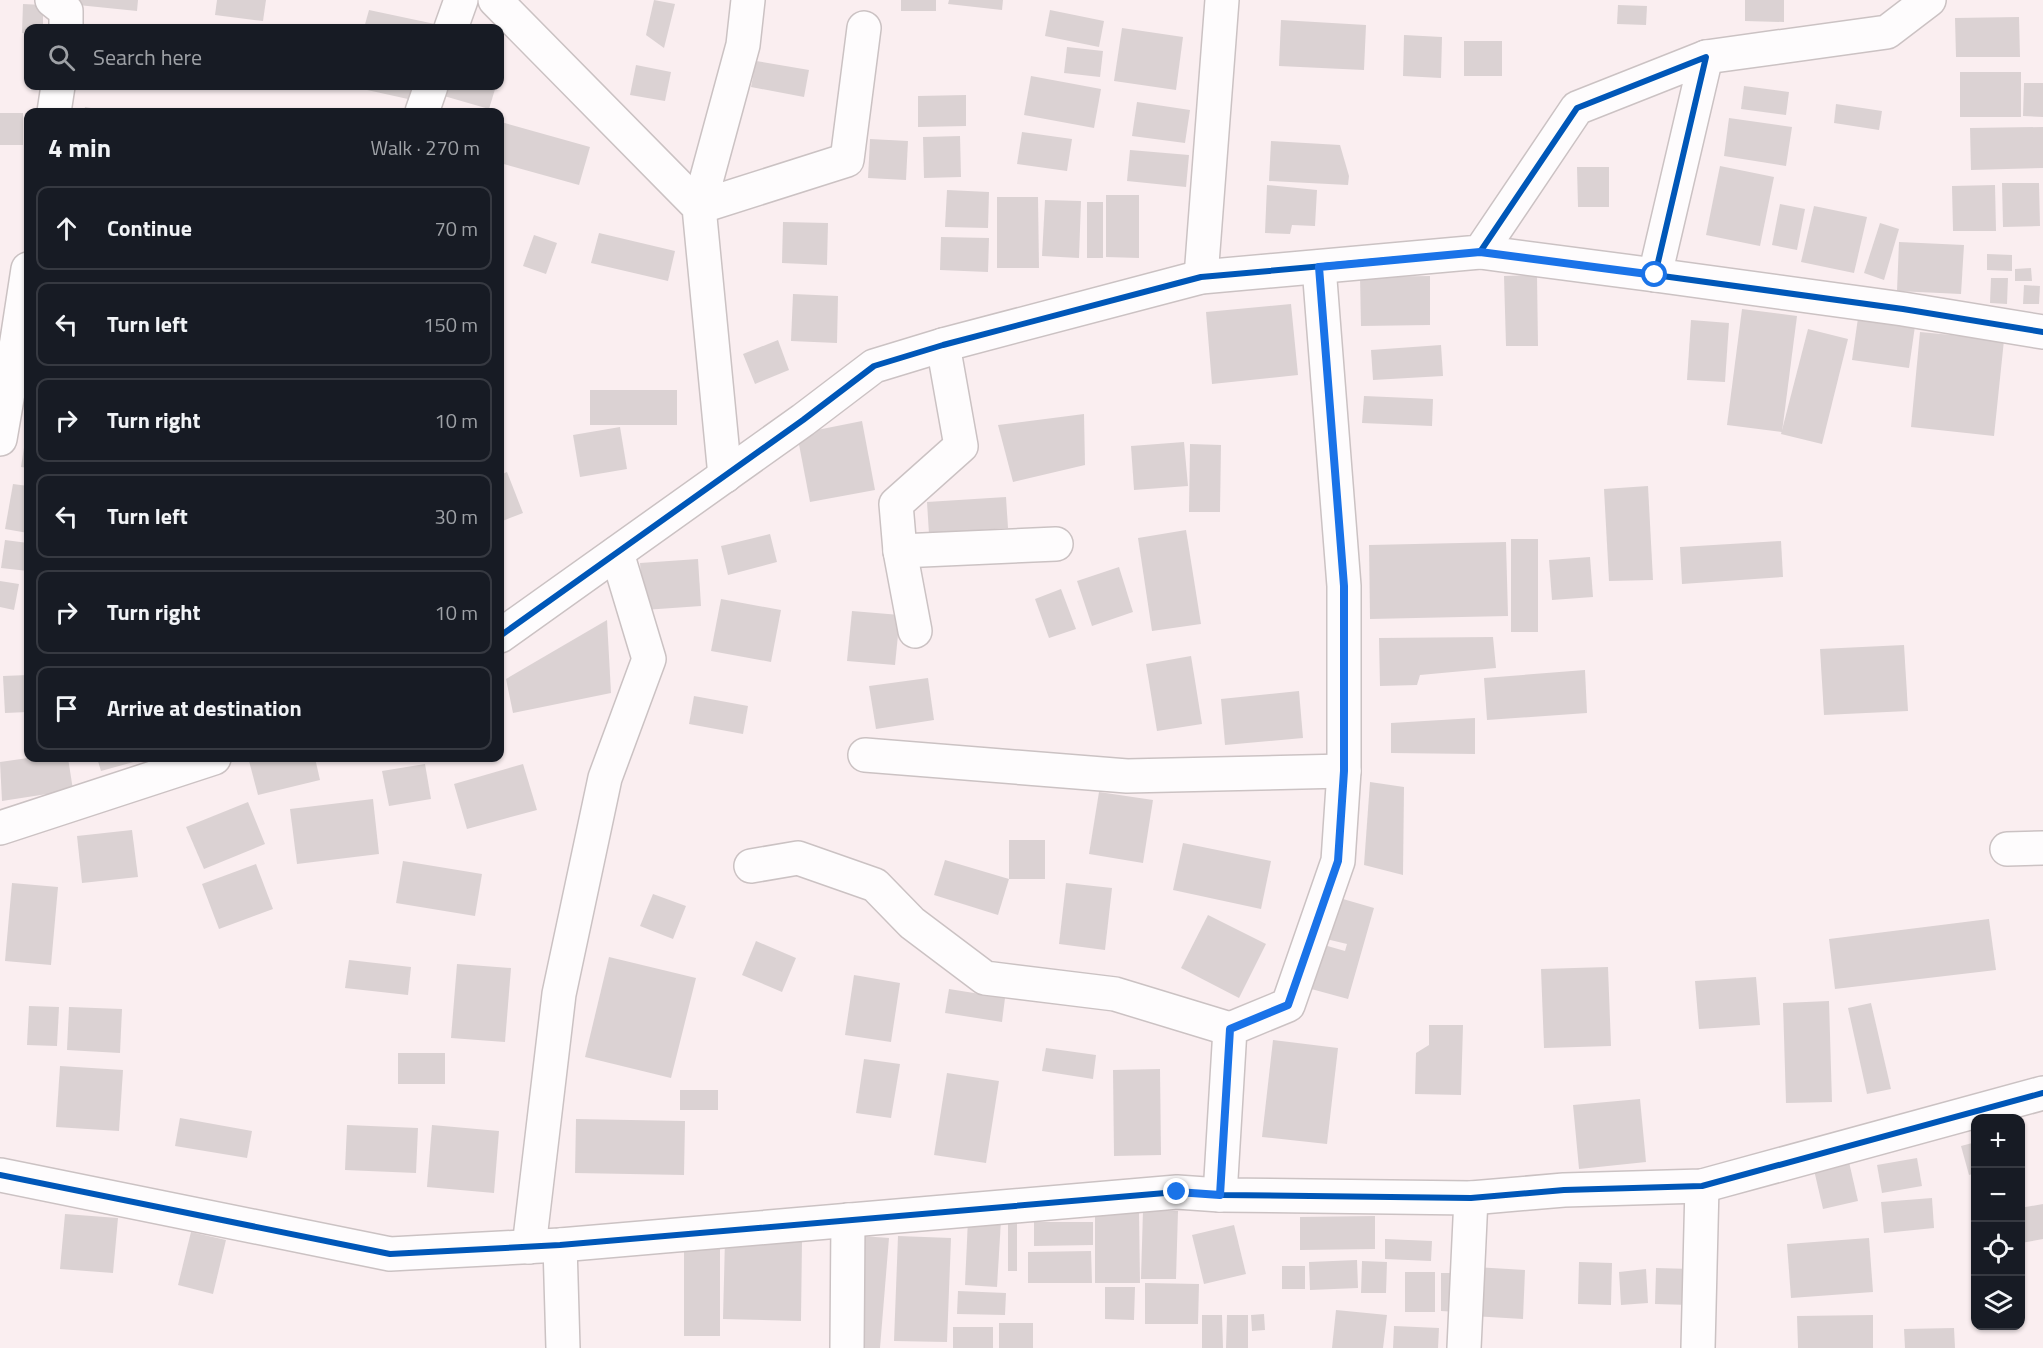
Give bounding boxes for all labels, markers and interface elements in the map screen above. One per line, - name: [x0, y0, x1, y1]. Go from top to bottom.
- search box: [24, 24, 504, 90]
- text: Search here: [93, 40, 202, 74]
- icon: search: [45, 41, 78, 74]
- text: 4 min: [48, 128, 111, 167]
- text: Walk · 270 m: [371, 132, 480, 163]
- text: Continue: [107, 211, 192, 245]
- icon: ahead: [50, 212, 83, 245]
- text: 70 m: [434, 213, 478, 244]
- route start: [1641, 261, 1667, 287]
- text: Turn left: [107, 307, 188, 341]
- icon: left: [50, 308, 83, 341]
- text: 150 m: [423, 309, 478, 340]
- text: Turn right: [107, 403, 201, 437]
- icon: right: [50, 404, 83, 437]
- text: 10 m: [434, 405, 478, 436]
- text: Turn left: [107, 499, 188, 533]
- icon: left: [50, 500, 83, 533]
- text: 30 m: [434, 501, 478, 532]
- text: Turn right: [107, 595, 201, 629]
- icon: right: [50, 596, 83, 629]
- text: 10 m: [434, 597, 478, 628]
- text: Arrive at destination: [107, 691, 302, 725]
- icon: arrive: [50, 692, 83, 725]
- map controls: [1971, 1114, 2025, 1330]
- button: +: [1971, 1114, 2025, 1168]
- button: −: [1971, 1168, 2025, 1222]
- route end: [1163, 1178, 1189, 1204]
- button: locate: [1971, 1222, 2025, 1276]
- button: layers: [1971, 1276, 2025, 1330]

